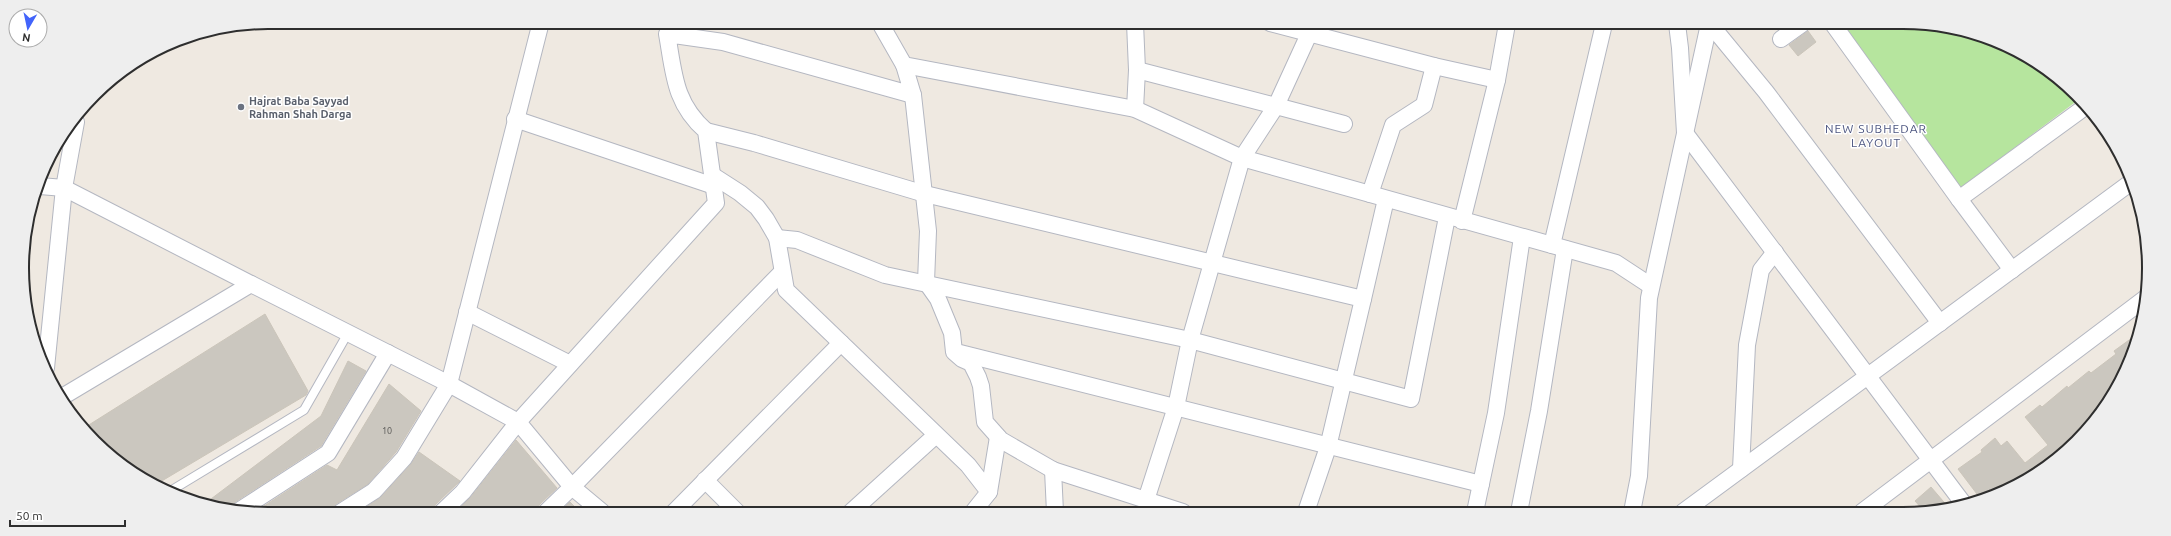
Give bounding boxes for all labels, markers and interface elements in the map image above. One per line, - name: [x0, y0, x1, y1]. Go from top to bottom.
- north arrow: [8, 8, 48, 48]
- text: N: [21, 31, 31, 44]
- place label: Hajrat Baba Sayyad Rahman Shah Darga: [249, 95, 352, 120]
- marker: Hajrat Baba Sayyad Rahman Shah Darga: [236, 102, 246, 112]
- district label: NEW SUBHEDAR LAYOUT: [1825, 122, 1927, 149]
- house number: 10: [382, 426, 392, 436]
- scale bar: [10, 502, 125, 528]
- text: 50 m: [16, 509, 43, 522]

